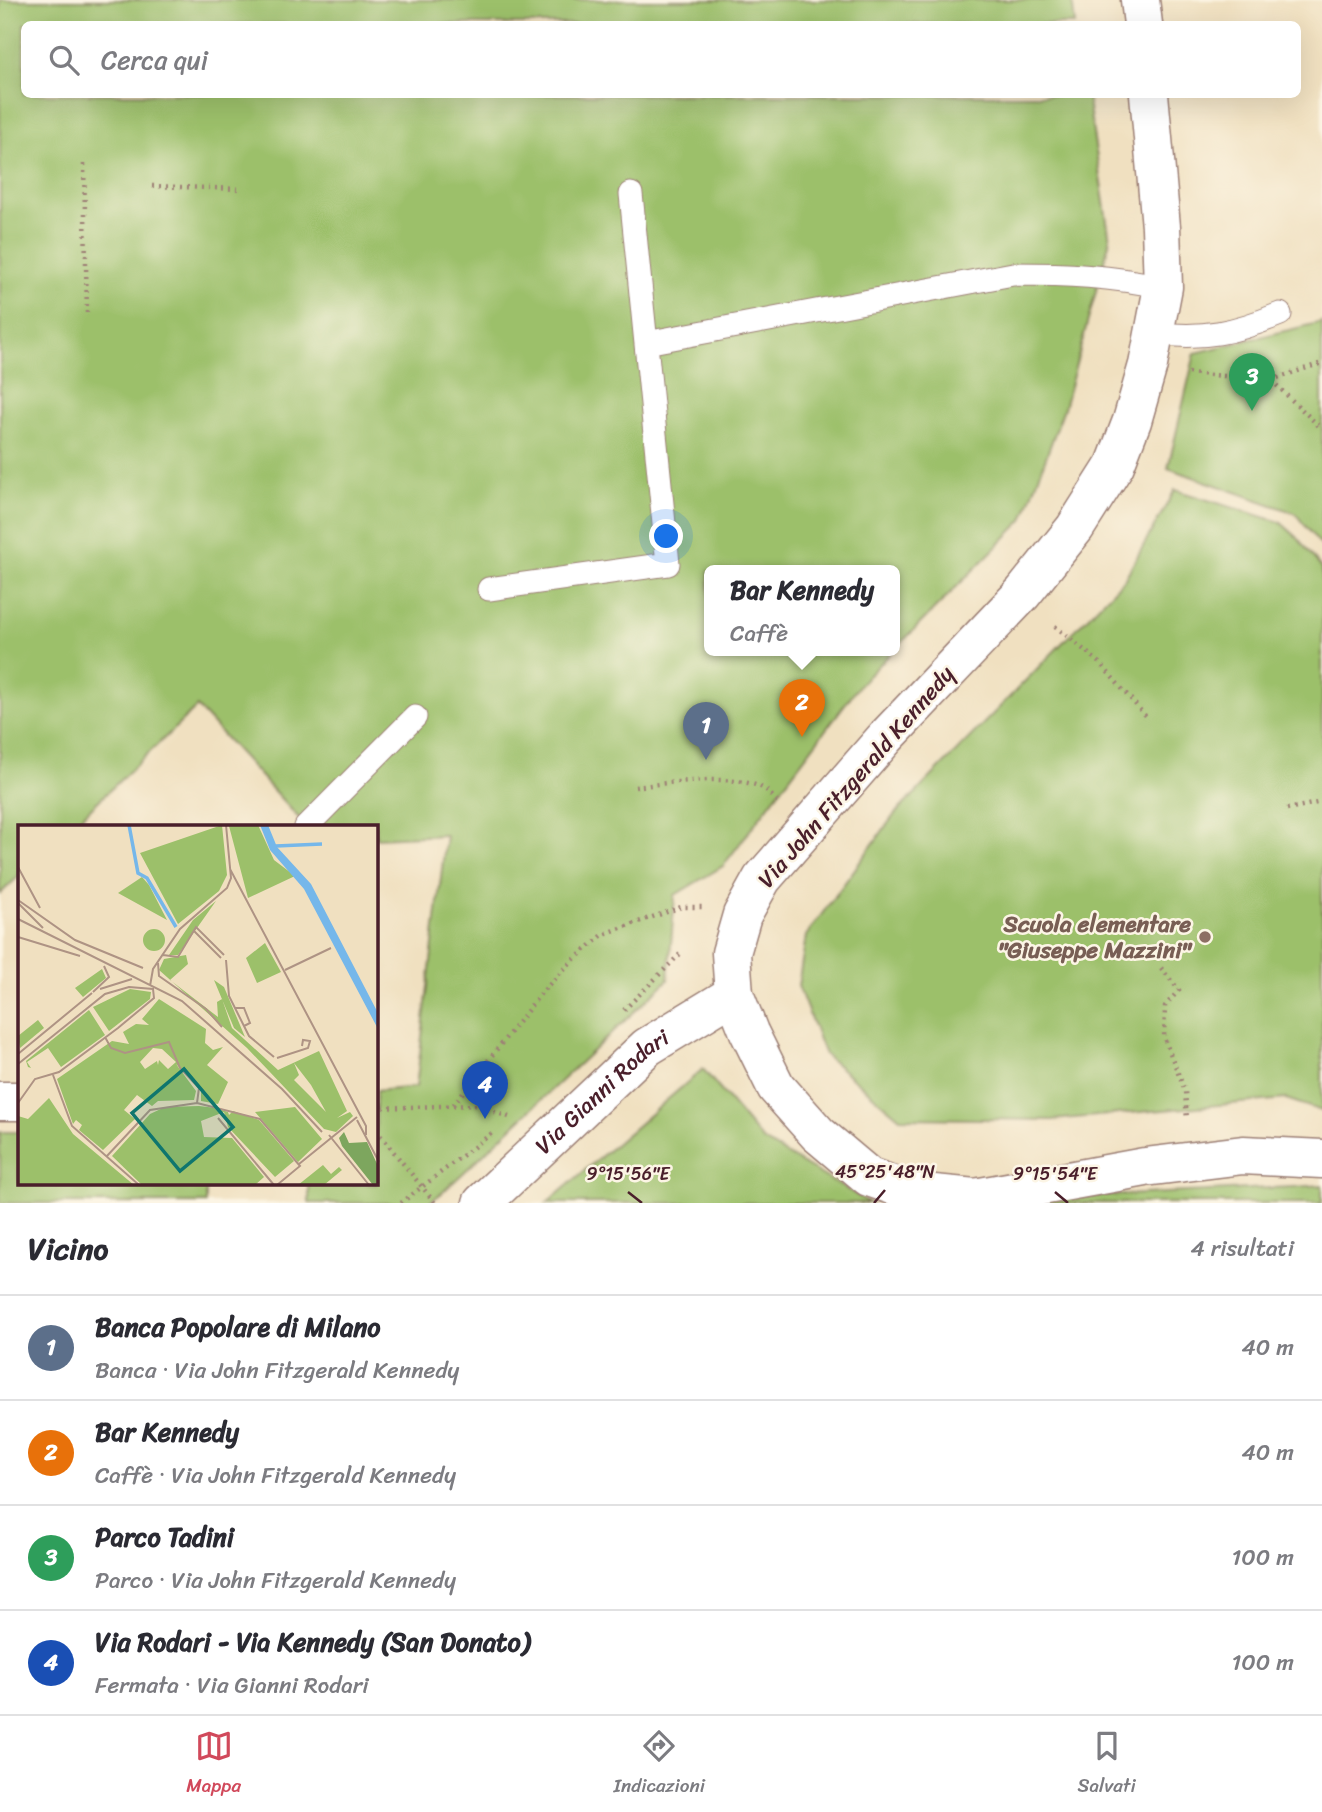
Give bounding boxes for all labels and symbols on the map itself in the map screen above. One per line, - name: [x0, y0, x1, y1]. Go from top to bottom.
- pin: 3: [1229, 353, 1275, 411]
- your location: [649, 519, 683, 553]
- street label: Via John Fitzgerald Kennedy: [747, 656, 965, 898]
- pin: 2: [779, 679, 825, 737]
- pin: 1: [683, 702, 729, 760]
- inset map: [18, 825, 378, 1185]
- place label: Scuola elementare "Giuseppe Mazzini": [998, 904, 1194, 971]
- marker: Scuola elementare "Giuseppe Mazzini": [1197, 929, 1213, 945]
- street label: Via Gianni Rodari: [525, 1017, 678, 1164]
- pin: 4: [462, 1061, 508, 1119]
- text: 45°25'48"N: [835, 1156, 936, 1188]
- text: 9°15'56"E: [587, 1158, 670, 1190]
- text: 9°15'54"E: [1013, 1158, 1098, 1190]

